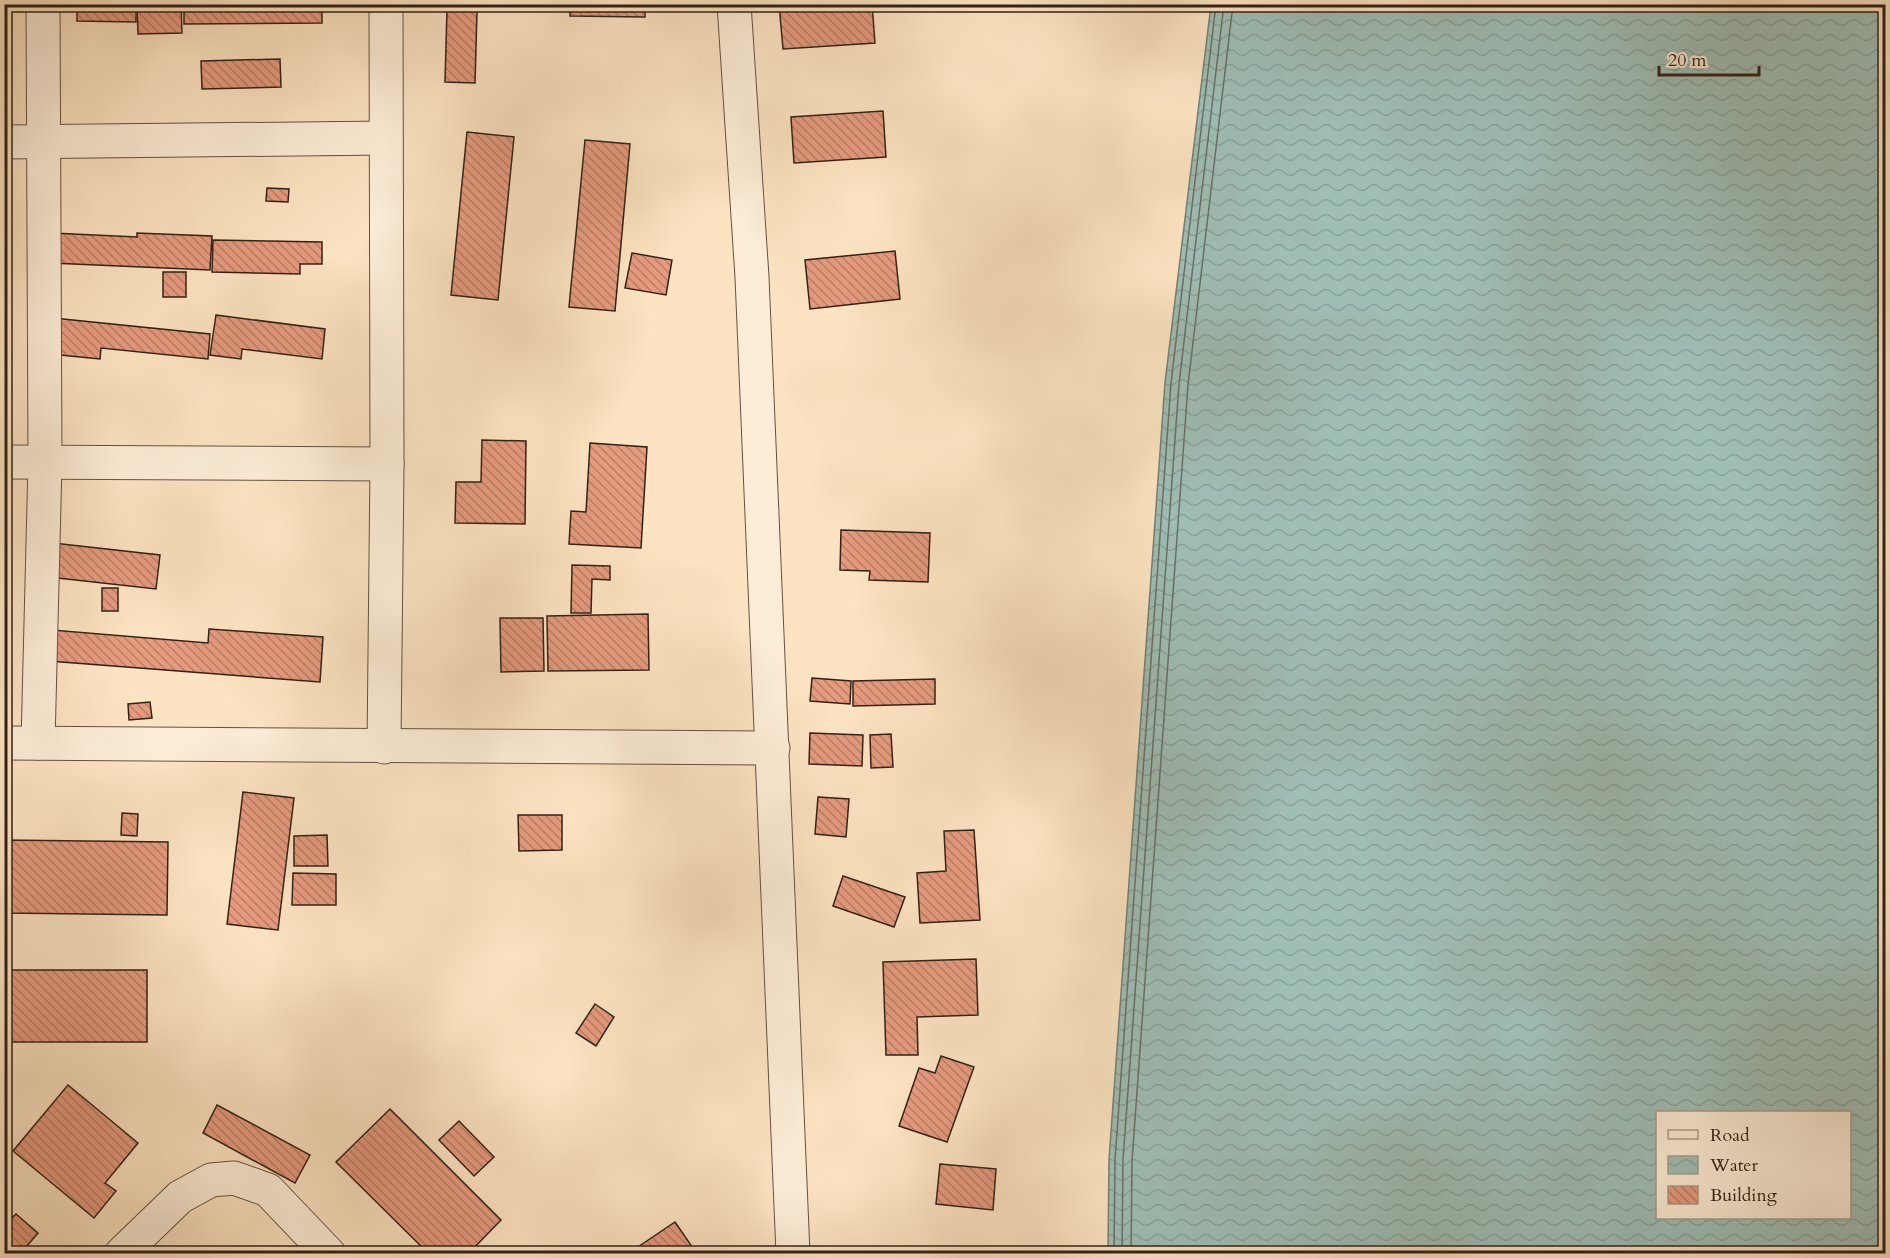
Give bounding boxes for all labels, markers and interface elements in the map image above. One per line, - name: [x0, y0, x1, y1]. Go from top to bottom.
- scale bar: [1659, 39, 1760, 77]
- text: 20 m: [1668, 48, 1707, 73]
- legend: [1656, 1111, 1851, 1219]
- text: Road: [1710, 1123, 1750, 1148]
- text: Water: [1709, 1153, 1759, 1178]
- text: Building: [1710, 1183, 1778, 1208]

